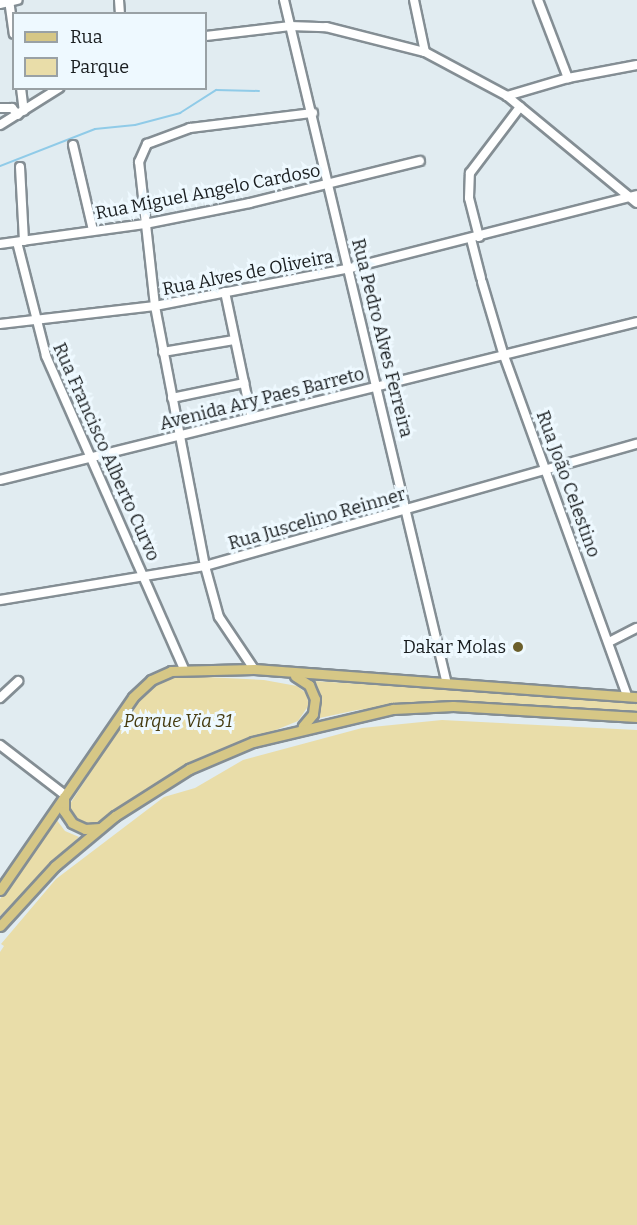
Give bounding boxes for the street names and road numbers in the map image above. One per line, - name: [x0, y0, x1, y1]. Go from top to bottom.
- street label: Rua Miguel Angelo Cardoso: [94, 160, 322, 224]
- street label: Rua Pedro Alves Ferreira: [347, 236, 417, 440]
- street label: Rua Alves de Oliveira: [161, 246, 335, 300]
- street label: Rua Francisco Alberto Curvo: [48, 340, 164, 564]
- street label: Avenida Ary Paes Barreto: [157, 363, 367, 435]
- street label: Rua João Celestino: [531, 408, 605, 560]
- street label: Rua Juscelino Reinner: [226, 483, 408, 555]

